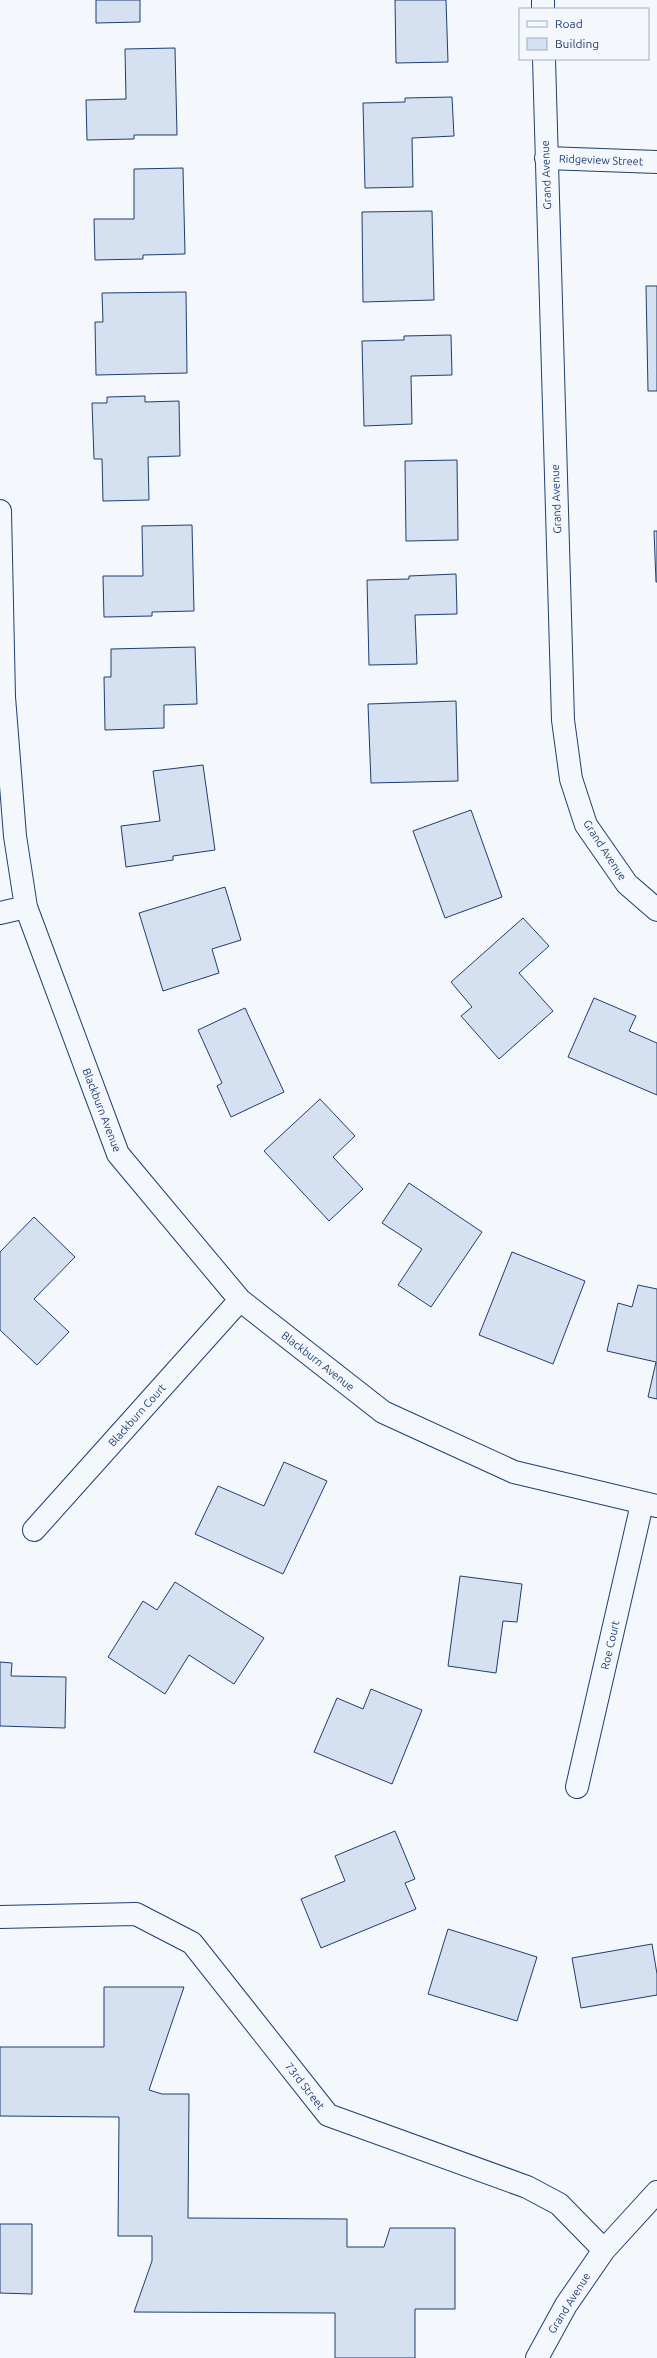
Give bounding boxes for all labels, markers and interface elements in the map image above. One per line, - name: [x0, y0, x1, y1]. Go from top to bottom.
- legend: [519, 8, 649, 60]
- text: Road: [555, 17, 583, 30]
- text: Building: [555, 37, 599, 50]
- street label: Grand Avenue: [539, 140, 553, 210]
- street label: Ridgeview Street: [559, 153, 644, 167]
- street label: Grand Avenue: [549, 464, 563, 534]
- street label: Grand Avenue: [581, 818, 629, 882]
- street label: Blackburn Avenue: [80, 1066, 124, 1154]
- street label: Blackburn Avenue: [279, 1329, 357, 1393]
- street label: Blackburn Court: [106, 1381, 169, 1449]
- street label: Roe Court: [599, 1619, 622, 1671]
- street label: 73rd Street: [283, 2060, 327, 2112]
- street label: Grand Avenue: [546, 2270, 592, 2336]

